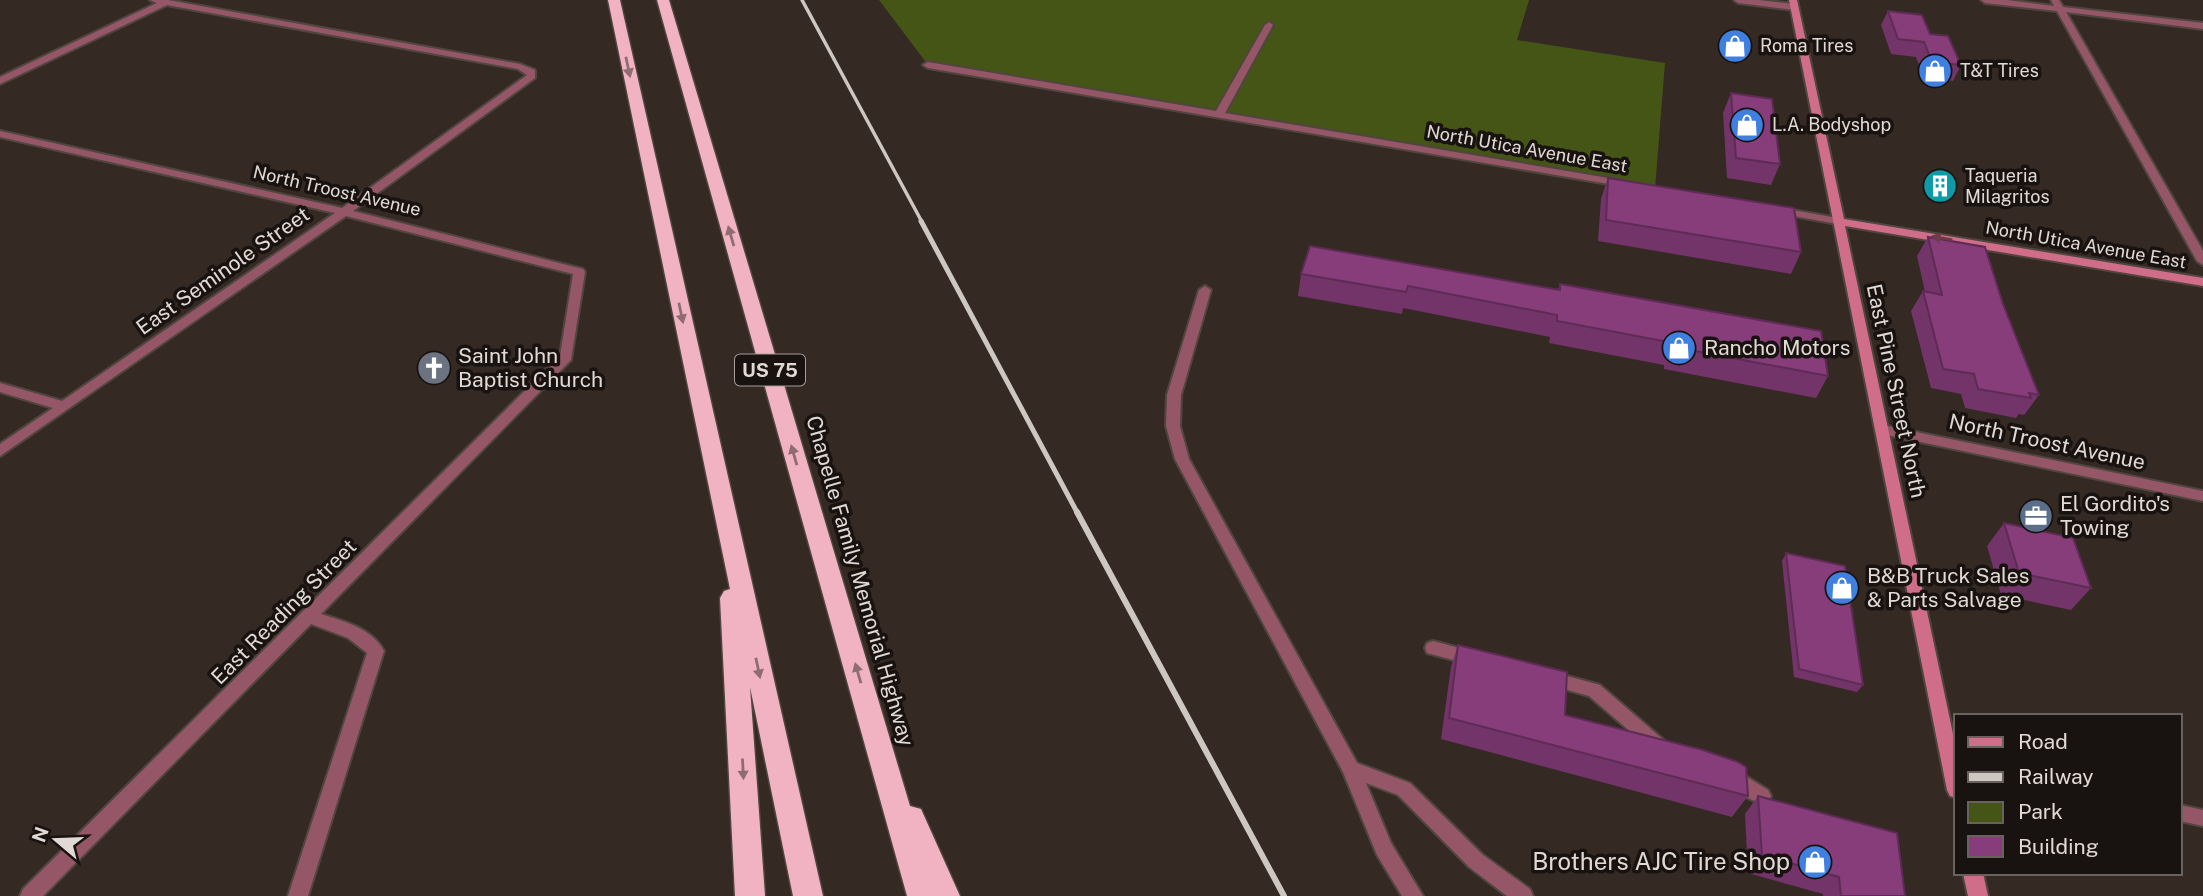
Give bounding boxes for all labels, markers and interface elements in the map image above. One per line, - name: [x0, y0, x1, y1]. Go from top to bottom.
- shop icon: Roma Tires: [1716, 27, 1754, 65]
- place label: Roma Tires: [1760, 35, 1853, 56]
- shop icon: T&T Tires: [1916, 52, 1954, 90]
- one-way arrow: [623, 56, 634, 78]
- place label: T&T Tires: [1960, 60, 2039, 81]
- shop icon: L.A. Bodyshop: [1728, 106, 1766, 144]
- place label: L.A. Bodyshop: [1772, 114, 1891, 135]
- street label: North Utica Avenue East: [1425, 121, 1629, 177]
- street label: North Troost Avenue: [251, 161, 423, 220]
- place label: Taqueria Milagritos: [1965, 165, 2050, 207]
- building icon: Taqueria Milagritos: [1921, 167, 1959, 205]
- street label: East Seminole Street: [131, 201, 314, 340]
- street label: North Utica Avenue East: [1984, 217, 2188, 273]
- one-way arrow: [725, 225, 736, 247]
- one-way arrow: [1931, 232, 1953, 243]
- street label: East Pine Street North: [1862, 282, 1931, 500]
- one-way arrow: [676, 302, 687, 324]
- shop icon: Rancho Motors: [1660, 329, 1698, 367]
- place label: Rancho Motors: [1704, 335, 1850, 360]
- place label: Saint John Baptist Church: [458, 343, 603, 392]
- church icon: Saint John Baptist Church: [415, 349, 453, 387]
- road number: US 75: [735, 354, 805, 386]
- street label: North Troost Avenue: [1947, 408, 2148, 475]
- street label: Chapelle Family Memorial Highway: [801, 413, 920, 749]
- one-way arrow: [789, 444, 799, 465]
- place label: El Gordito's Towing: [2060, 491, 2170, 540]
- office icon: El Gordito's Towing: [2017, 497, 2055, 535]
- street label: East Reading Street: [206, 534, 361, 689]
- place label: B&B Truck Sales & Parts Salvage: [1867, 563, 2029, 612]
- shop icon: B&B Truck Sales & Parts Salvage: [1823, 569, 1861, 607]
- one-way arrow: [753, 657, 764, 679]
- one-way arrow: [852, 663, 862, 684]
- legend: [1954, 714, 2182, 875]
- text: Road: [2018, 729, 2068, 754]
- one-way arrow: [737, 758, 748, 780]
- text: Railway: [2018, 764, 2094, 789]
- text: Park: [2018, 799, 2063, 824]
- north arrow: [21, 805, 91, 875]
- text: N: [27, 824, 53, 845]
- text: Building: [2018, 834, 2099, 859]
- shop icon: Brothers AJC Tire Shop: [1796, 843, 1834, 881]
- place label: Brothers AJC Tire Shop: [1532, 847, 1790, 875]

